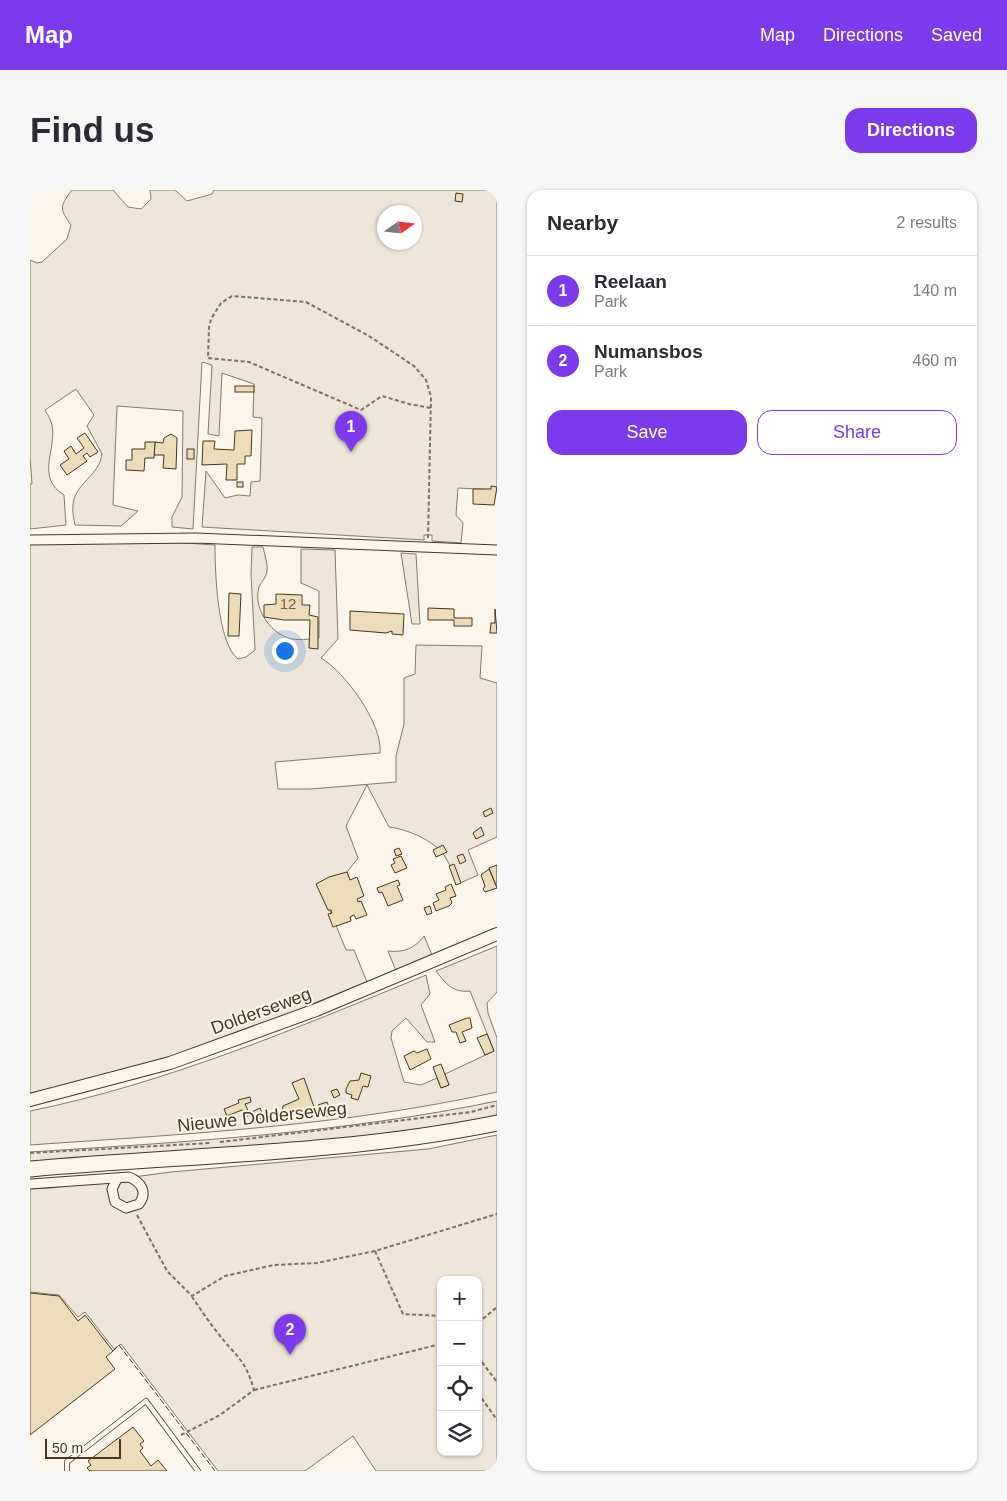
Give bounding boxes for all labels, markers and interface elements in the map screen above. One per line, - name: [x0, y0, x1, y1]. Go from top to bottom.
- text: Map: [25, 21, 73, 48]
- text: Map: [760, 25, 795, 45]
- text: Directions: [823, 25, 903, 45]
- text: Saved: [931, 25, 982, 45]
- button: Directions: [845, 108, 977, 153]
- text: Find us: [30, 110, 154, 149]
- north arrow: [377, 205, 422, 250]
- text: Nearby: [547, 211, 618, 234]
- text: 2 results: [897, 214, 957, 231]
- text: Reelaan: [594, 271, 667, 292]
- text: 1: [559, 282, 567, 299]
- text: 140 m: [913, 282, 957, 299]
- text: Park: [594, 293, 627, 310]
- text: Numansbos: [594, 341, 703, 362]
- text: 2: [559, 352, 567, 369]
- text: 460 m: [913, 352, 957, 369]
- text: Park: [594, 363, 627, 380]
- button: Save: [547, 410, 747, 455]
- button: Share: [757, 410, 957, 455]
- pin: 1: [335, 411, 367, 452]
- house number: 12: [280, 595, 296, 612]
- your location: [272, 638, 298, 664]
- street label: Dolderseweg: [208, 984, 314, 1038]
- street label: Nieuwe Dolderseweg: [176, 1098, 348, 1136]
- map controls: [437, 1276, 482, 1456]
- button: +: [437, 1276, 482, 1321]
- pin: 2: [274, 1314, 306, 1355]
- button: −: [437, 1321, 482, 1366]
- button: locate: [437, 1366, 482, 1411]
- button: layers: [437, 1411, 482, 1456]
- scale bar: [45, 1436, 121, 1459]
- text: 50 m: [52, 1440, 83, 1456]

